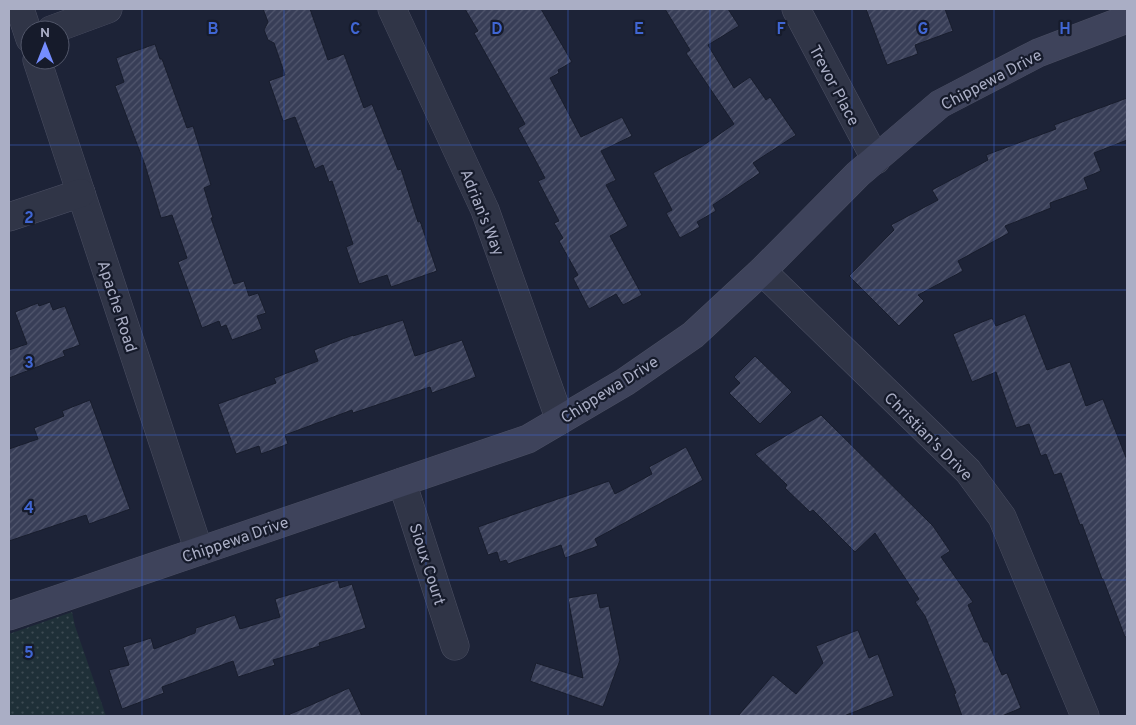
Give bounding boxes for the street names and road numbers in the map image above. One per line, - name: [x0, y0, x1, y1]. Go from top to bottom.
- street label: Trevor Place: [804, 42, 863, 130]
- street label: Chippewa Drive: [938, 46, 1046, 116]
- street label: Adrian's Way: [455, 166, 508, 259]
- street label: Apache Road: [92, 258, 140, 355]
- street label: Chippewa Drive: [557, 353, 663, 429]
- street label: Christian's Drive: [879, 389, 976, 486]
- street label: Chippewa Drive: [180, 513, 292, 568]
- street label: Sioux Court: [403, 521, 449, 608]

